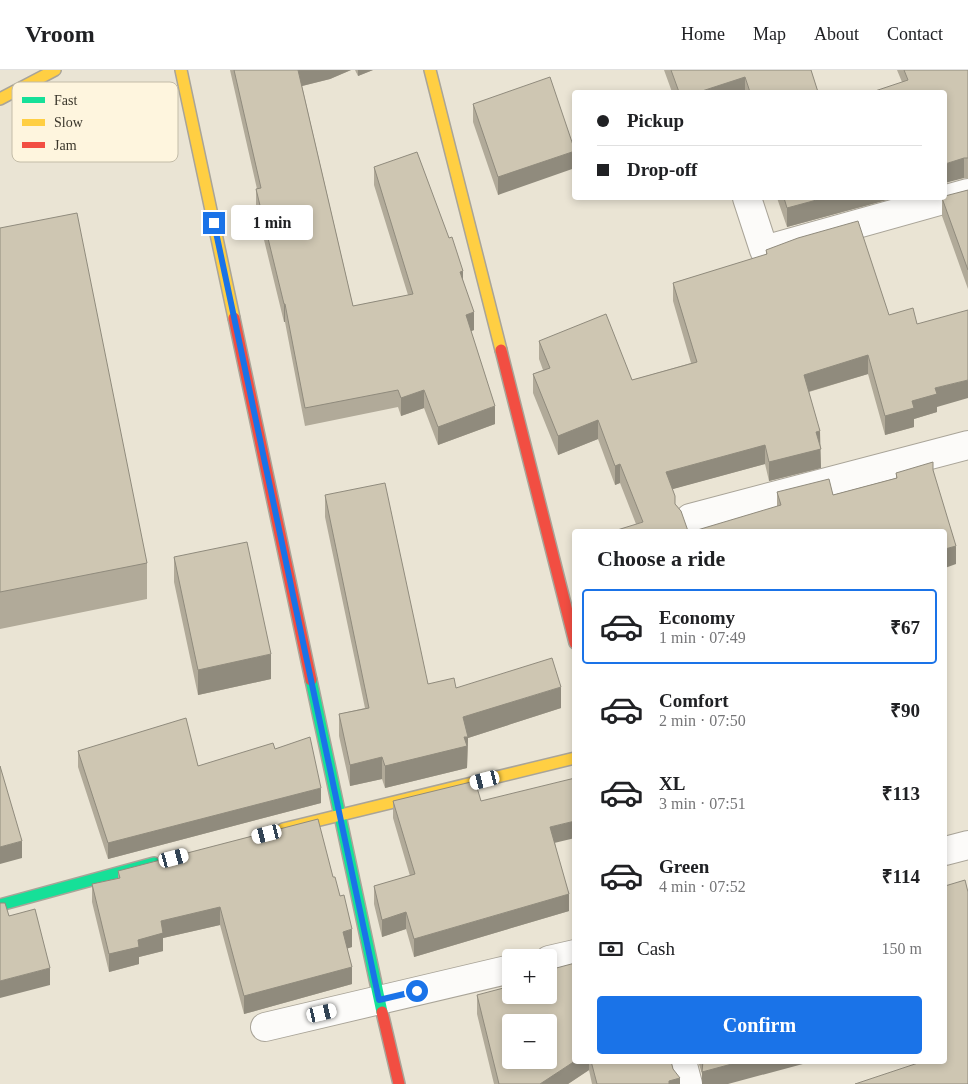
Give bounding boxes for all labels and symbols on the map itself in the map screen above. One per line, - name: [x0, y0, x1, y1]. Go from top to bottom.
- legend: [12, 82, 178, 162]
- text: Fast: [54, 93, 77, 108]
- text: Slow: [54, 115, 84, 130]
- text: Jam: [54, 138, 77, 153]
- callout: 1 min: [232, 206, 314, 240]
- route end: [203, 212, 225, 234]
- car: [468, 769, 501, 791]
- car: [250, 823, 283, 845]
- car: [157, 847, 190, 869]
- route start: [406, 980, 428, 1002]
- car: [305, 1002, 338, 1024]

